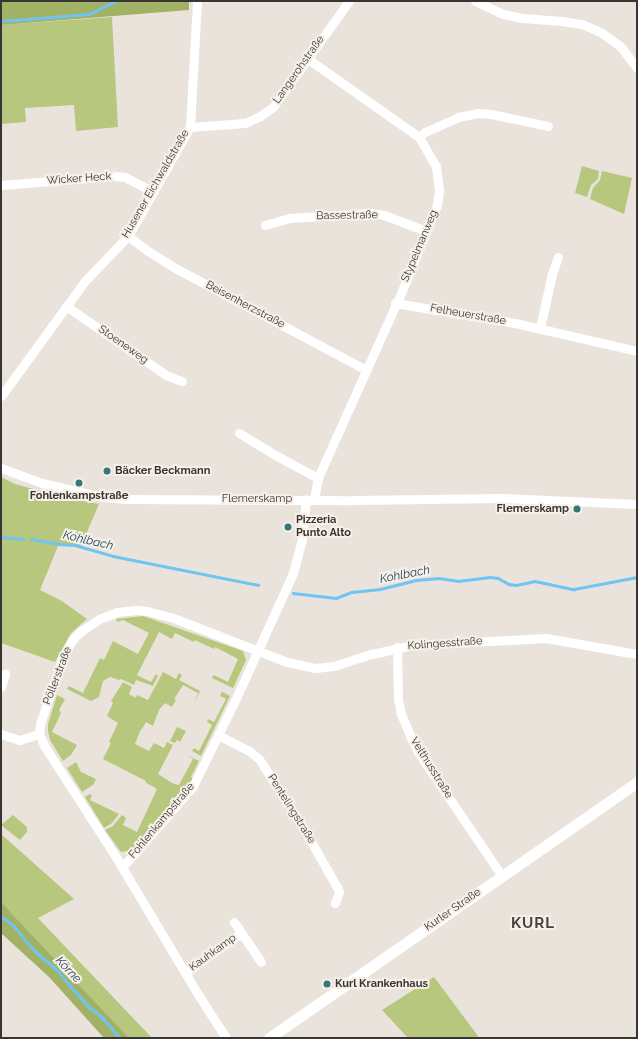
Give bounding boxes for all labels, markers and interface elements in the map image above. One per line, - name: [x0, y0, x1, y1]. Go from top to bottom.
- street label: Langerohstraße: [271, 33, 327, 107]
- street label: Husener Eichwaldstraße: [119, 127, 193, 241]
- street label: Wicker Heck: [46, 170, 112, 188]
- street label: Stypelmanweg: [399, 208, 441, 284]
- street label: Bassestraße: [316, 209, 378, 223]
- street label: Beisenherzstraße: [203, 279, 287, 331]
- street label: Felheuerstraße: [429, 302, 507, 328]
- street label: Stoeneweg: [96, 323, 150, 367]
- place label: Bäcker Beckmann: [115, 464, 211, 478]
- marker: Bäcker Beckmann: [102, 466, 112, 476]
- marker: Fohlenkampstraße: [74, 478, 84, 488]
- place label: Fohlenkampstraße: [30, 489, 128, 503]
- street label: Flemerskamp: [222, 492, 292, 506]
- place label: Flemerskamp: [496, 502, 569, 516]
- marker: Flemerskamp: [572, 504, 582, 514]
- place label: Pizzeria Punto Alto: [296, 514, 351, 540]
- marker: Pizzeria Punto Alto: [283, 522, 293, 532]
- water label: Kohlbach: [62, 528, 114, 554]
- water label: Kohlbach: [379, 563, 431, 587]
- street label: Kolingesstraße: [407, 635, 483, 653]
- street label: Pöllerstraße: [41, 645, 75, 707]
- street label: Velthusstraße: [407, 735, 455, 801]
- street label: Pentelingstraße: [264, 772, 318, 846]
- street label: Fohlenkampstraße: [126, 780, 198, 862]
- street label: Kurler Straße: [422, 886, 484, 934]
- district label: KURL: [511, 915, 555, 933]
- street label: Kauhkamp: [187, 932, 239, 974]
- water label: Körne: [52, 954, 84, 986]
- place label: Kurl Krankenhaus: [335, 977, 428, 991]
- marker: Kurl Krankenhaus: [322, 979, 332, 989]

